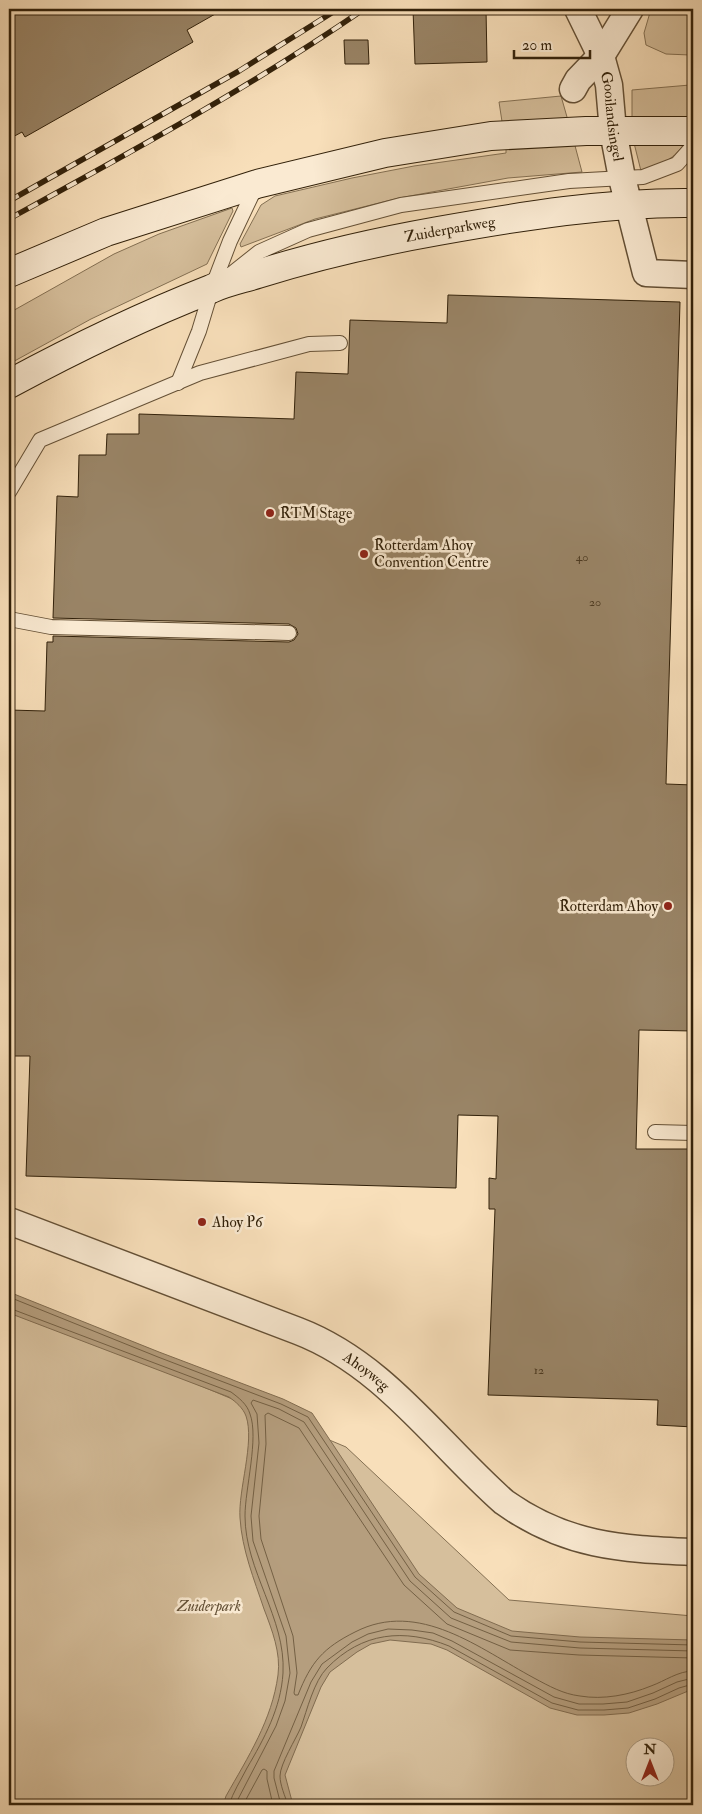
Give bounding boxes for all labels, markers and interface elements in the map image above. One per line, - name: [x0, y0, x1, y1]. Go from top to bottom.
- scale bar: [514, 28, 591, 60]
- text: 20 m: [522, 36, 552, 55]
- street label: Gooilandsingel: [596, 69, 628, 163]
- street label: Zuiderparkweg: [403, 212, 497, 247]
- place label: RTM Stage: [280, 504, 352, 523]
- marker: RTM Stage: [264, 507, 276, 519]
- place label: Rotterdam Ahoy Convention Centre: [374, 536, 488, 572]
- marker: Rotterdam Ahoy Convention Centre: [358, 548, 370, 560]
- house number: 40: [576, 550, 588, 565]
- house number: 20: [589, 595, 601, 610]
- place label: Rotterdam Ahoy: [559, 897, 658, 916]
- marker: Rotterdam Ahoy: [662, 900, 674, 912]
- place label: Ahoy P6: [211, 1213, 264, 1232]
- marker: Ahoy P6: [196, 1216, 208, 1228]
- street label: Ahoyweg: [339, 1347, 394, 1396]
- house number: 12: [534, 1363, 544, 1378]
- park label: Zuiderpark: [176, 1597, 241, 1616]
- north arrow: [624, 1736, 674, 1786]
- text: N: [643, 1741, 657, 1758]

